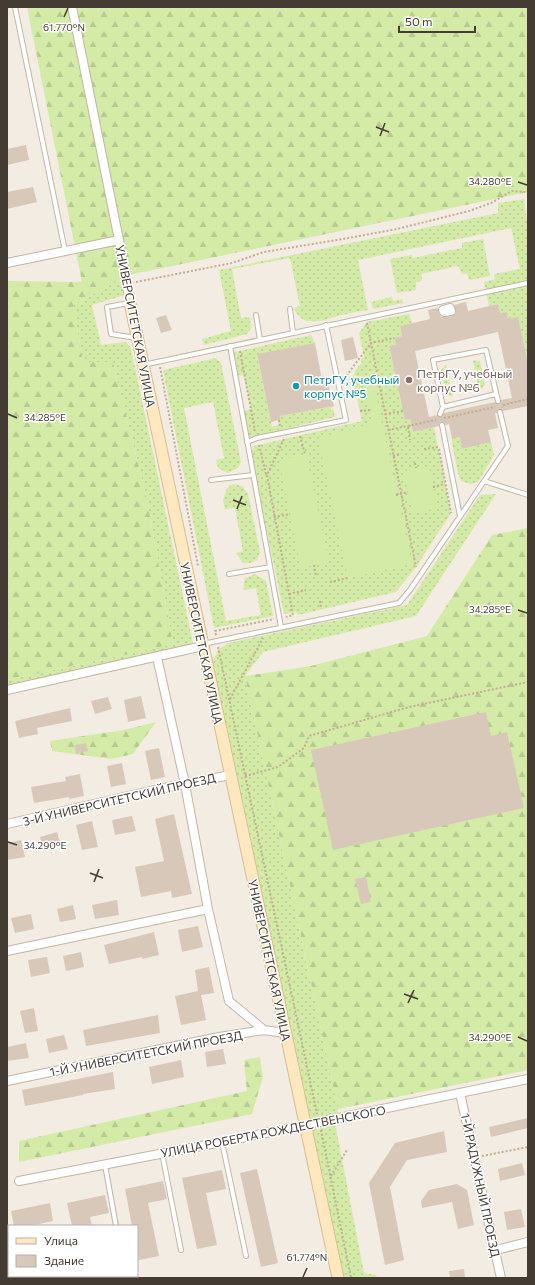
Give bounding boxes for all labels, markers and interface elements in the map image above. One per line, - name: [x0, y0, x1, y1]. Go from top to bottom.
- scale bar: [399, 8, 475, 34]
- text: 50 m: [405, 14, 433, 28]
- text: 61.770°N: [43, 21, 85, 33]
- text: 34.280°E: [469, 175, 511, 187]
- street label: УНИВЕРСИТЕТСКАЯ УЛИЦА: [113, 244, 159, 408]
- place label: ПетрГУ, учебный корпус №6: [417, 366, 512, 394]
- place label: ПетрГУ, учебный корпус №5: [304, 372, 399, 400]
- marker: ПетрГУ, учебный корпус №6: [404, 375, 414, 385]
- marker: ПетрГУ, учебный корпус №5: [291, 381, 301, 391]
- text: 34.285°E: [24, 411, 66, 423]
- street label: УНИВЕРСИТЕТСКАЯ УЛИЦА: [178, 561, 226, 725]
- text: 34.285°E: [469, 603, 511, 615]
- street label: 3-Й УНИВЕРСИТЕТСКИЙ ПРОЕЗД: [21, 770, 217, 828]
- text: 34.290°E: [24, 839, 66, 851]
- street label: УНИВЕРСИТЕТСКАЯ УЛИЦА: [246, 878, 294, 1042]
- street label: 1-Й УНИВЕРСИТЕТСКИЙ ПРОЕЗД: [49, 1027, 244, 1079]
- text: 34.290°E: [469, 1031, 511, 1043]
- street label: УЛИЦА РОБЕРТА РОЖДЕСТВЕНСКОГО: [159, 1102, 387, 1160]
- street label: 1-Й РАДУЖНЫЙ ПРОЕЗД: [459, 1112, 503, 1259]
- legend: [8, 1225, 138, 1277]
- text: Улица: [44, 1233, 78, 1247]
- text: 61.774°N: [287, 1251, 327, 1263]
- text: Здание: [44, 1253, 84, 1267]

